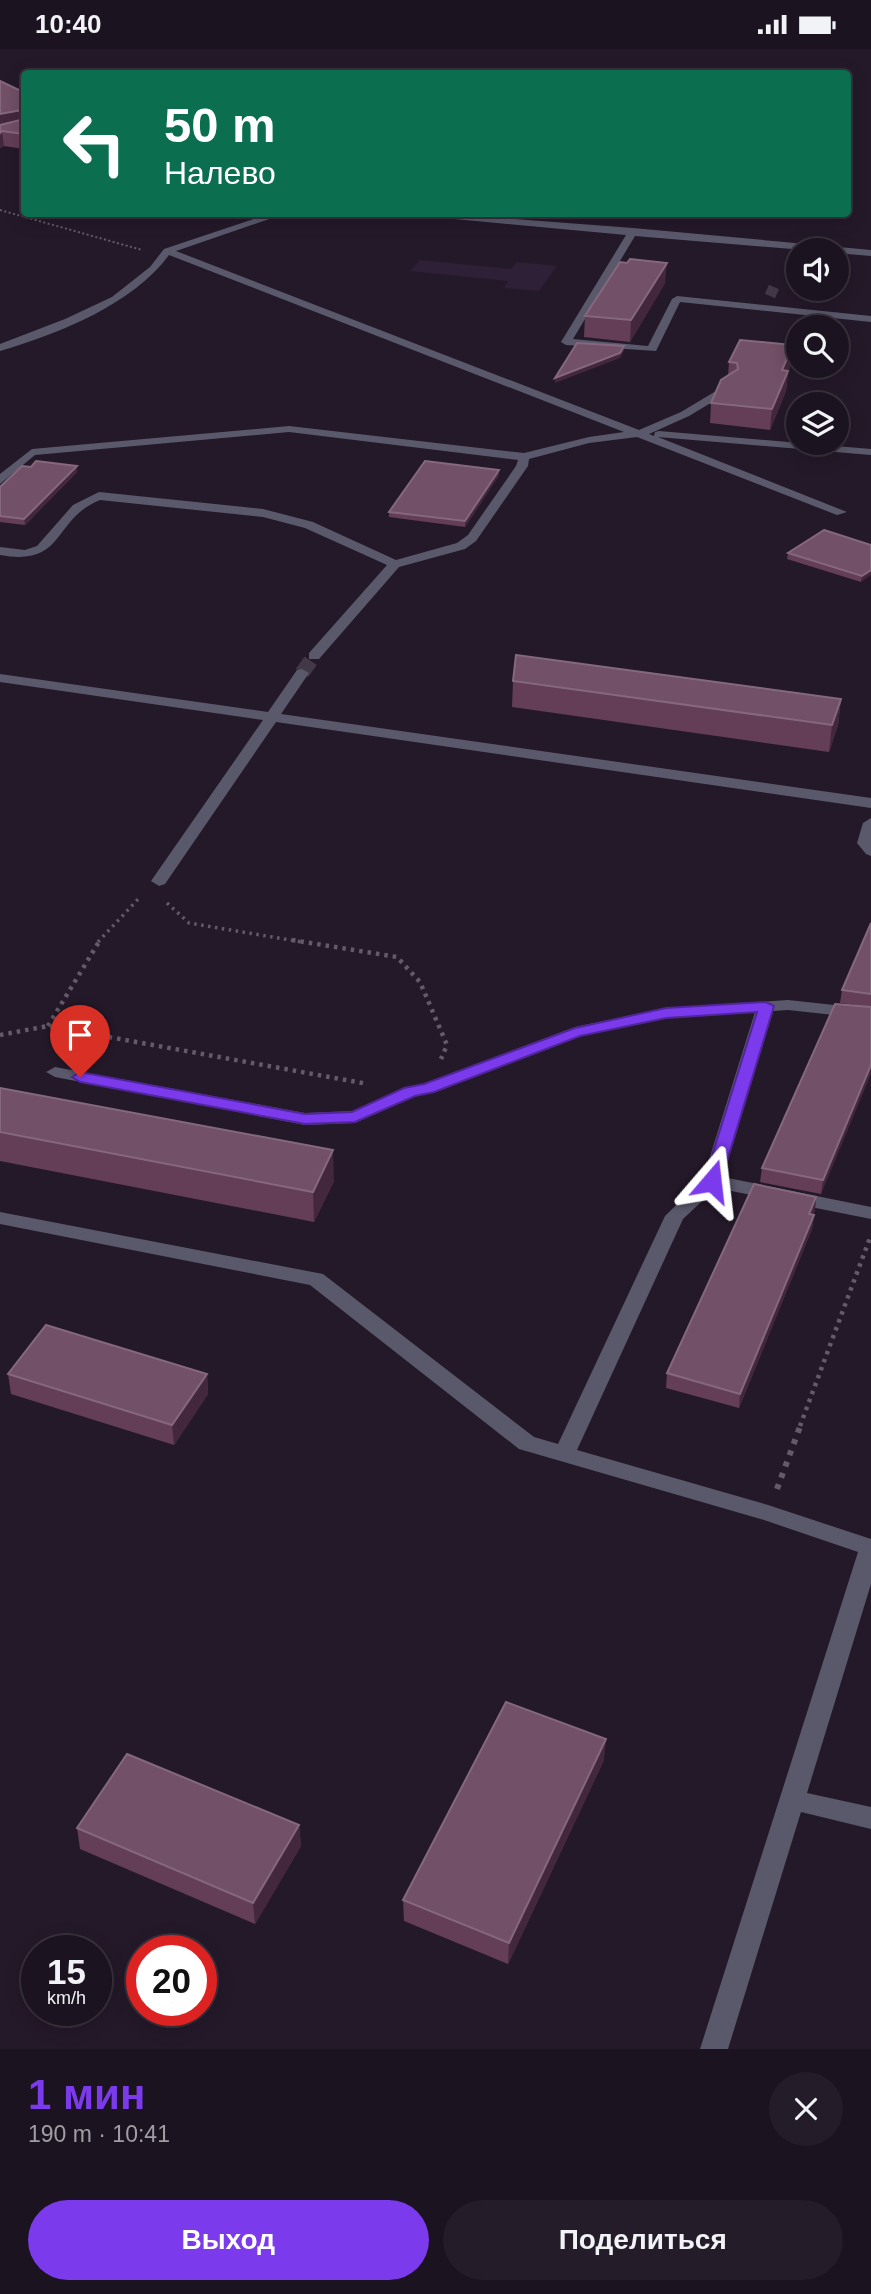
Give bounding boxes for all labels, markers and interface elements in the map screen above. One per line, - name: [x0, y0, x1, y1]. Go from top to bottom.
- text: 10:40: [35, 9, 102, 39]
- icon: left: [49, 98, 140, 189]
- text: 50 m: [164, 98, 276, 152]
- text: Налево: [164, 155, 276, 191]
- map controls: [786, 238, 849, 455]
- button: sound: [786, 238, 849, 301]
- button: search: [786, 315, 849, 378]
- button: layers: [786, 392, 849, 455]
- pin: [50, 1005, 110, 1077]
- icon: arrive: [61, 1016, 99, 1054]
- position arrow: [675, 1144, 749, 1218]
- speed limit sign: 20: [126, 1935, 217, 2026]
- text: 15: [47, 1952, 86, 1991]
- text: km/h: [47, 1988, 86, 2008]
- text: 1 мин: [28, 2071, 145, 2118]
- button: close: [769, 2072, 843, 2146]
- text: 190 m · 10:41: [28, 2121, 170, 2147]
- button: Выход: [28, 2200, 429, 2280]
- button: Поделиться: [443, 2200, 843, 2280]

